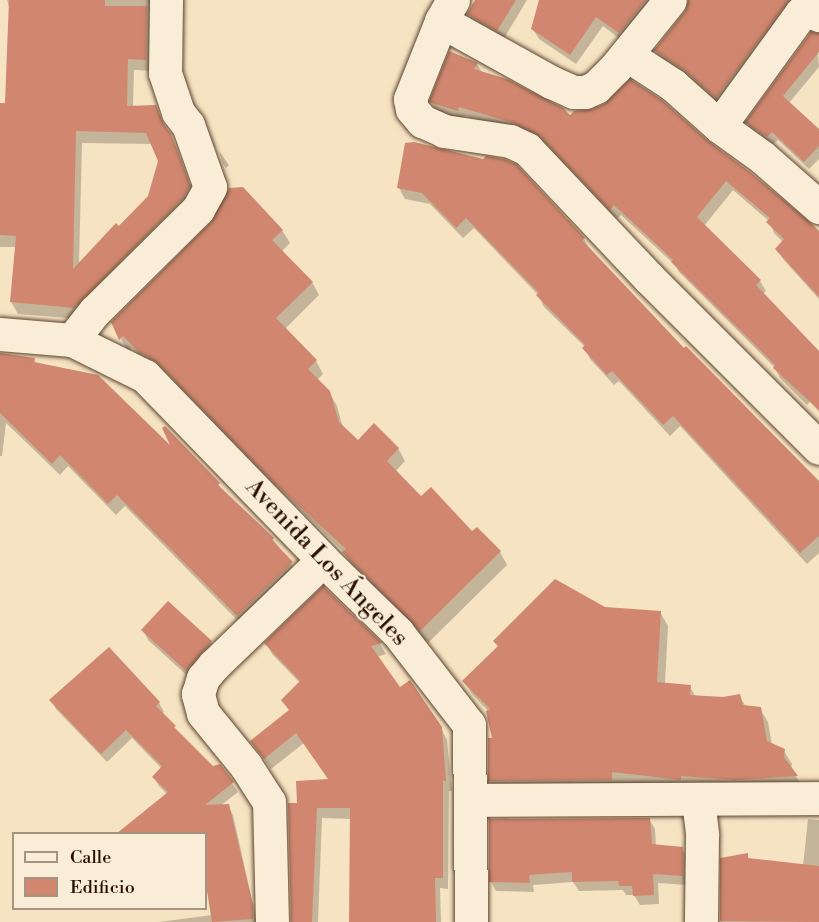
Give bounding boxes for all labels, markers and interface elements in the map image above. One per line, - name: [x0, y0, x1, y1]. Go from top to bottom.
- street label: Avenida Los Ángeles: [239, 473, 413, 653]
- legend: [12, 832, 207, 910]
- text: Calle: [70, 846, 111, 869]
- text: Edificio: [70, 876, 135, 899]

